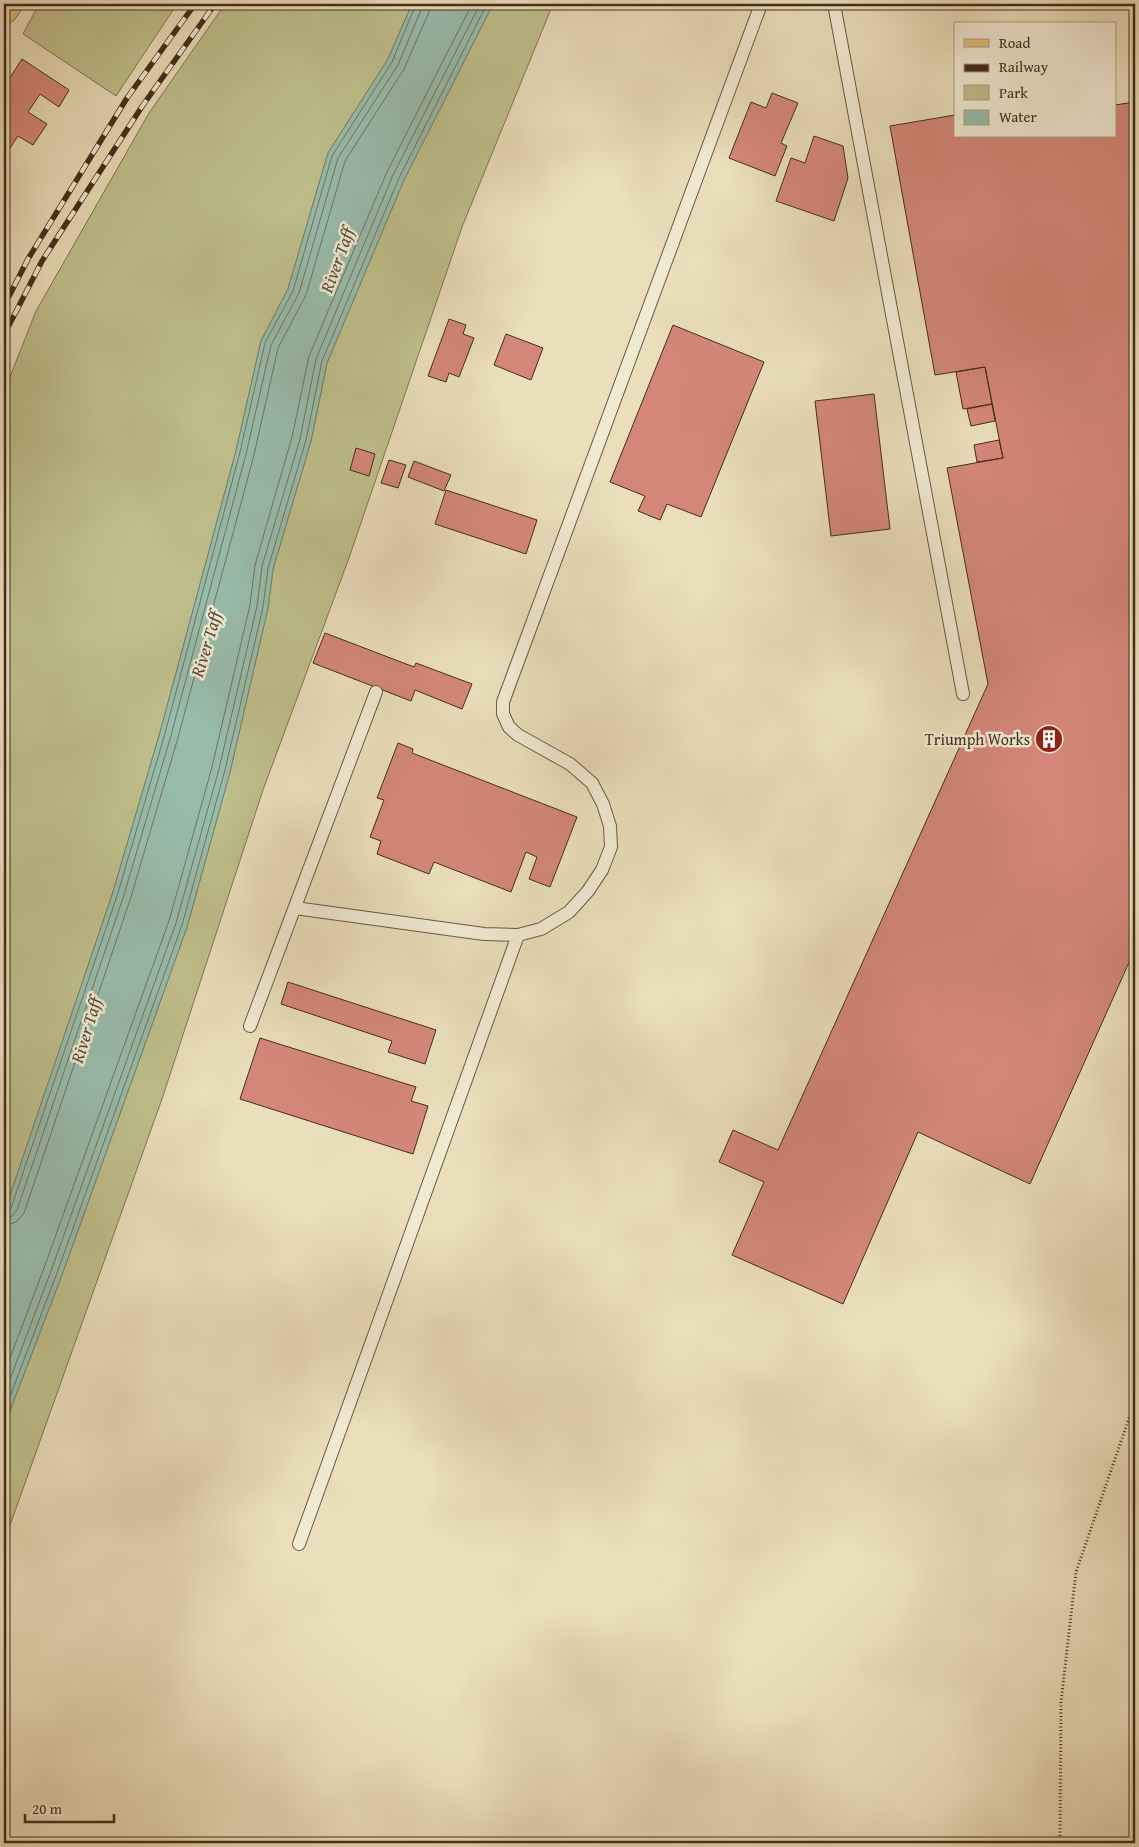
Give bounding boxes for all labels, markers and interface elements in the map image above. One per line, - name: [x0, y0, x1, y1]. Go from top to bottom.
- legend: [954, 22, 1116, 138]
- text: Road: [999, 32, 1030, 53]
- text: Railway: [999, 56, 1049, 77]
- text: Park: [999, 82, 1028, 103]
- text: Water: [999, 106, 1037, 127]
- water label: River Taff: [312, 220, 362, 297]
- water label: River Taff: [183, 604, 230, 681]
- building icon: Triumph Works: [1034, 724, 1064, 754]
- place label: Triumph Works: [925, 727, 1030, 751]
- water label: River Taff: [63, 990, 110, 1067]
- scale bar: [25, 1792, 114, 1824]
- text: 20 m: [32, 1798, 63, 1819]

